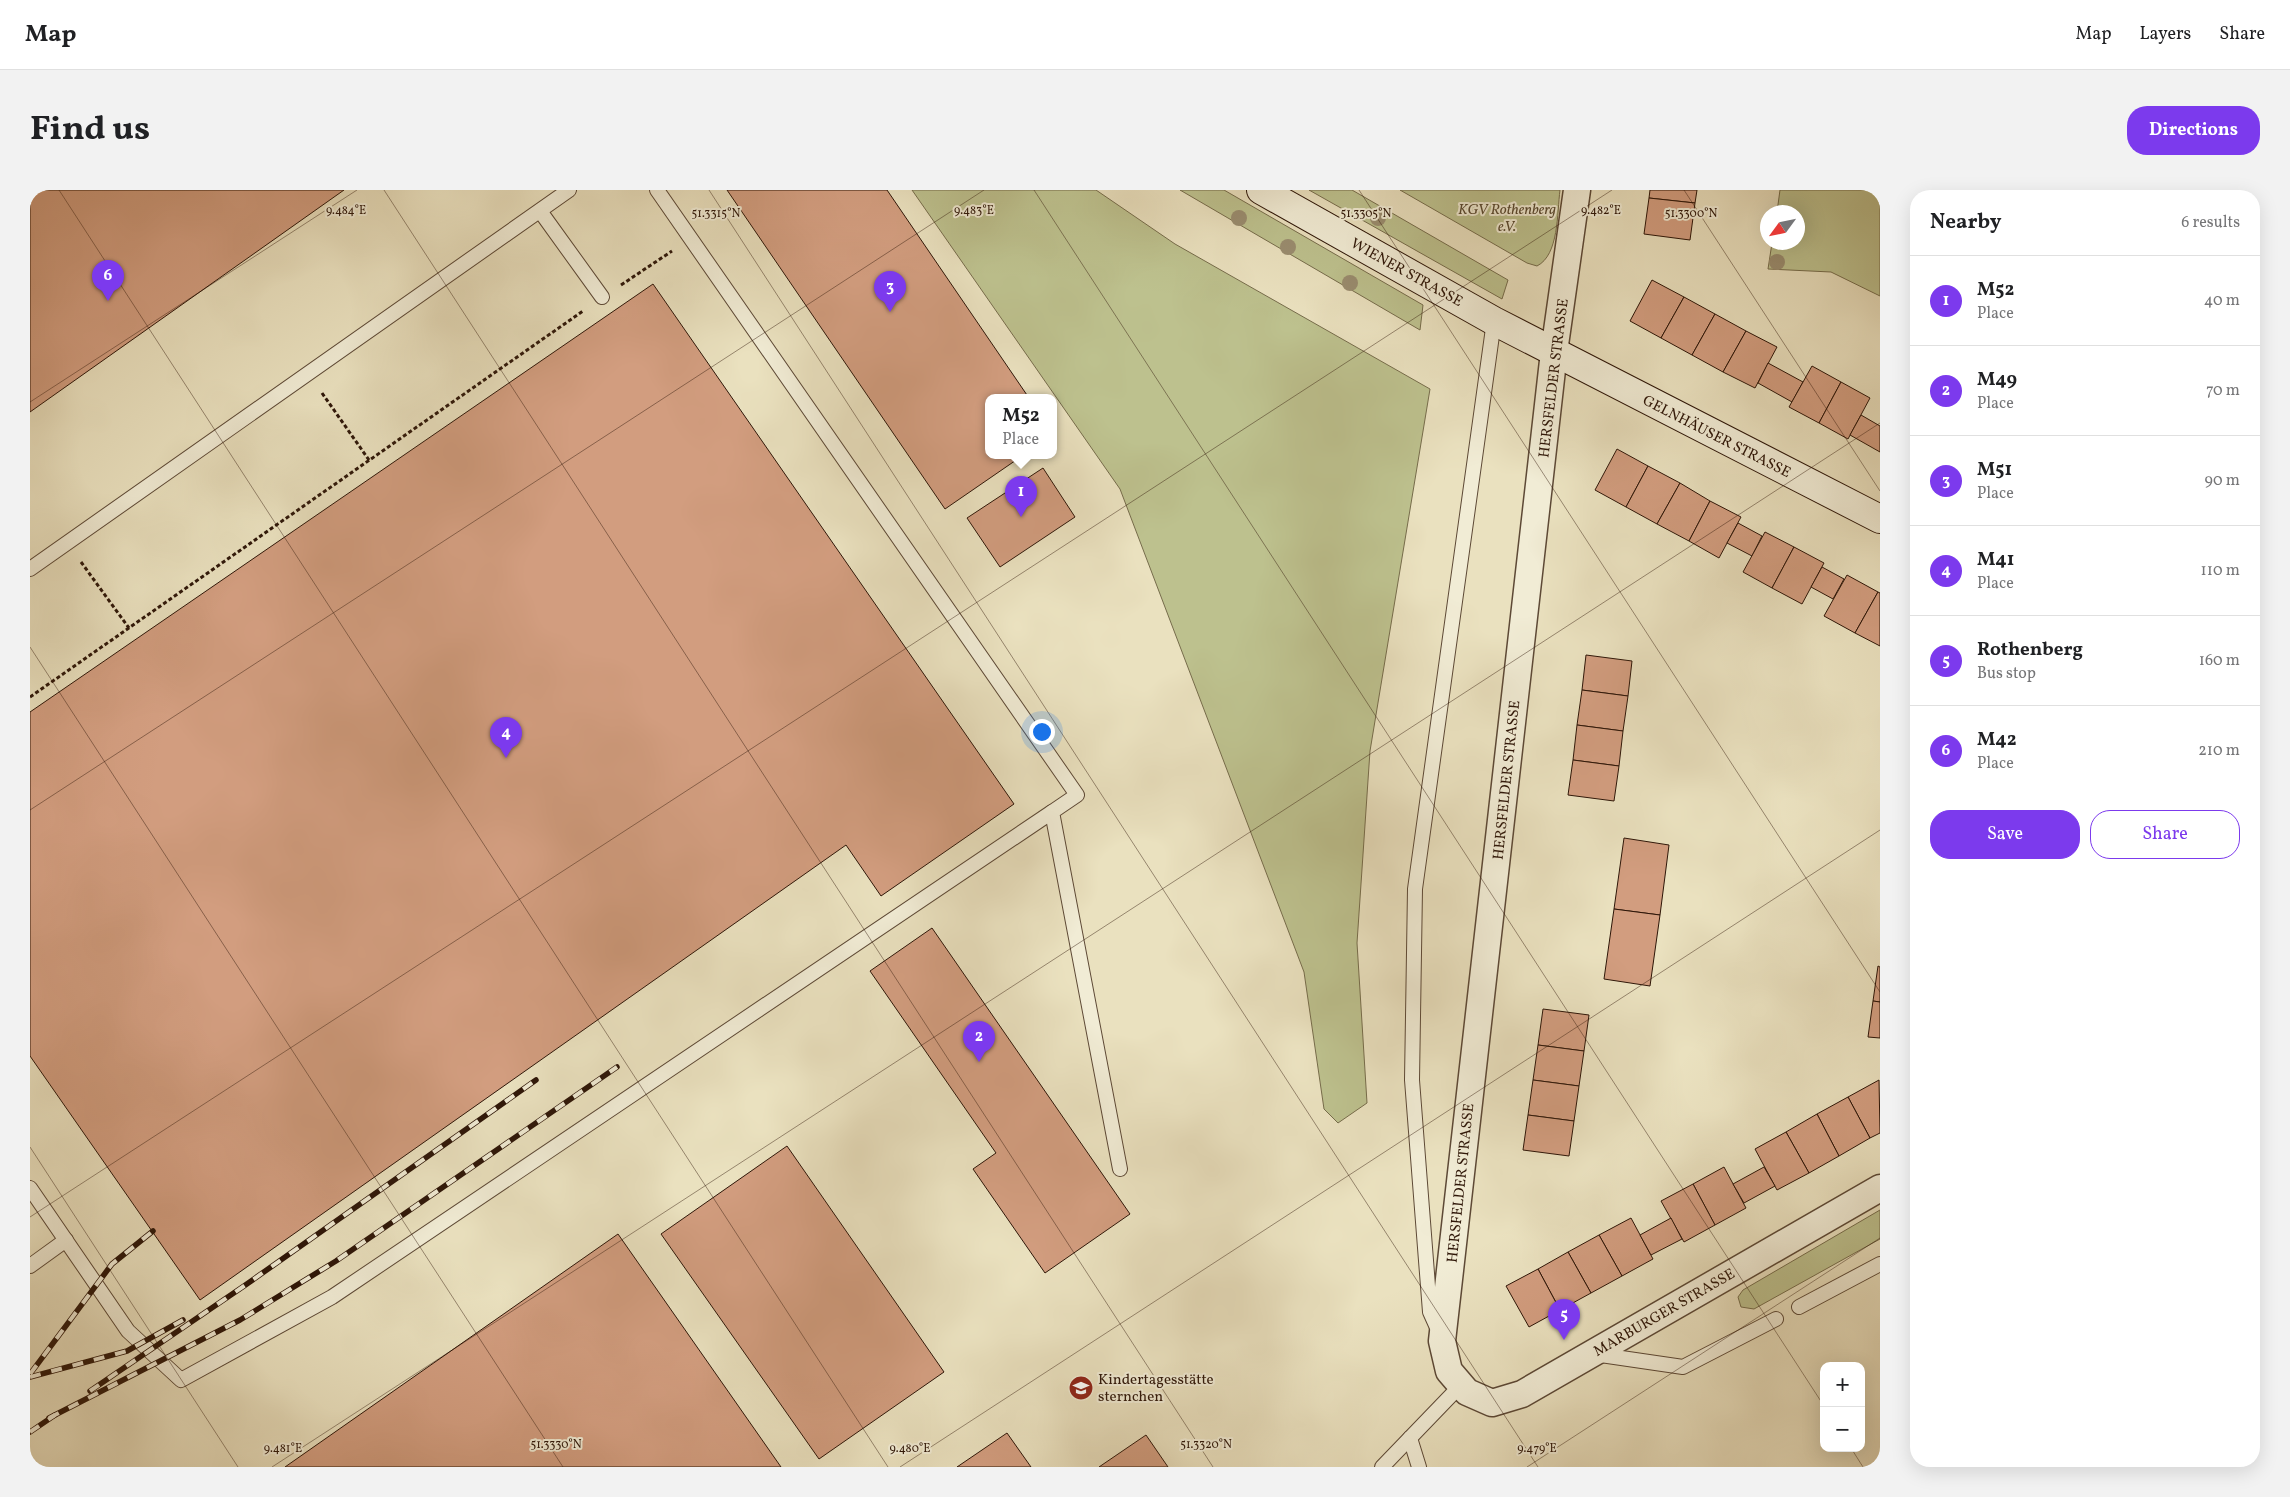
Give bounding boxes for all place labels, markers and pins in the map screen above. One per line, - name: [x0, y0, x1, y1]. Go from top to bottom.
- pin: 6: [92, 260, 124, 301]
- pin: 3: [874, 271, 906, 312]
- pin: 1: [1005, 476, 1037, 517]
- pin: 4: [490, 717, 522, 758]
- pin: 2: [963, 1021, 995, 1062]
- pin: 5: [1548, 1299, 1580, 1340]
- place label: Kindertagesstätte sternchen: [1098, 1370, 1214, 1408]
- school or university icon: Kindertagesstätte sternchen: [1068, 1375, 1094, 1401]

